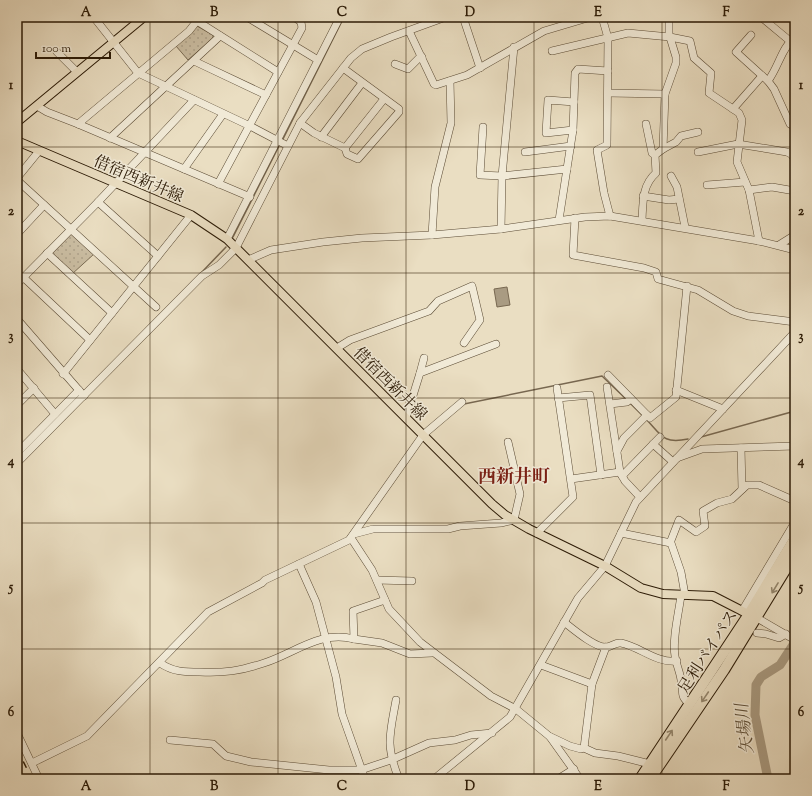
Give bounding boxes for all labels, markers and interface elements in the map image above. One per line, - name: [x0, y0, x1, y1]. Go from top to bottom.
- text: A: [81, 4, 92, 22]
- text: B: [210, 4, 219, 22]
- text: C: [337, 4, 347, 22]
- text: D: [465, 4, 475, 22]
- text: E: [594, 4, 602, 22]
- text: F: [722, 4, 730, 22]
- scale bar: [36, 34, 110, 60]
- text: 100 m: [42, 40, 71, 58]
- text: 1: [9, 77, 14, 95]
- text: 1: [799, 77, 804, 95]
- street label: 借宿西新井線: [89, 151, 187, 210]
- text: 2: [8, 203, 15, 221]
- text: 2: [798, 203, 805, 221]
- text: 3: [8, 328, 14, 346]
- text: 3: [798, 328, 804, 346]
- street label: 借宿西新井線: [347, 343, 431, 427]
- text: 4: [7, 453, 15, 471]
- text: 4: [797, 453, 805, 471]
- district label: 西新井町: [478, 465, 550, 491]
- text: 5: [8, 579, 14, 597]
- text: 5: [798, 579, 804, 597]
- one-way arrow: [771, 582, 779, 593]
- street label: 足利バイパス: [673, 606, 745, 699]
- one-way arrow: [701, 691, 709, 702]
- water label: 矢場川: [731, 700, 761, 756]
- text: 6: [8, 704, 15, 722]
- text: 6: [798, 704, 805, 722]
- one-way arrow: [665, 730, 673, 741]
- text: A: [81, 778, 92, 796]
- text: B: [210, 778, 219, 796]
- text: C: [337, 778, 347, 796]
- text: D: [465, 778, 475, 796]
- text: E: [594, 778, 602, 796]
- text: F: [722, 778, 730, 796]

